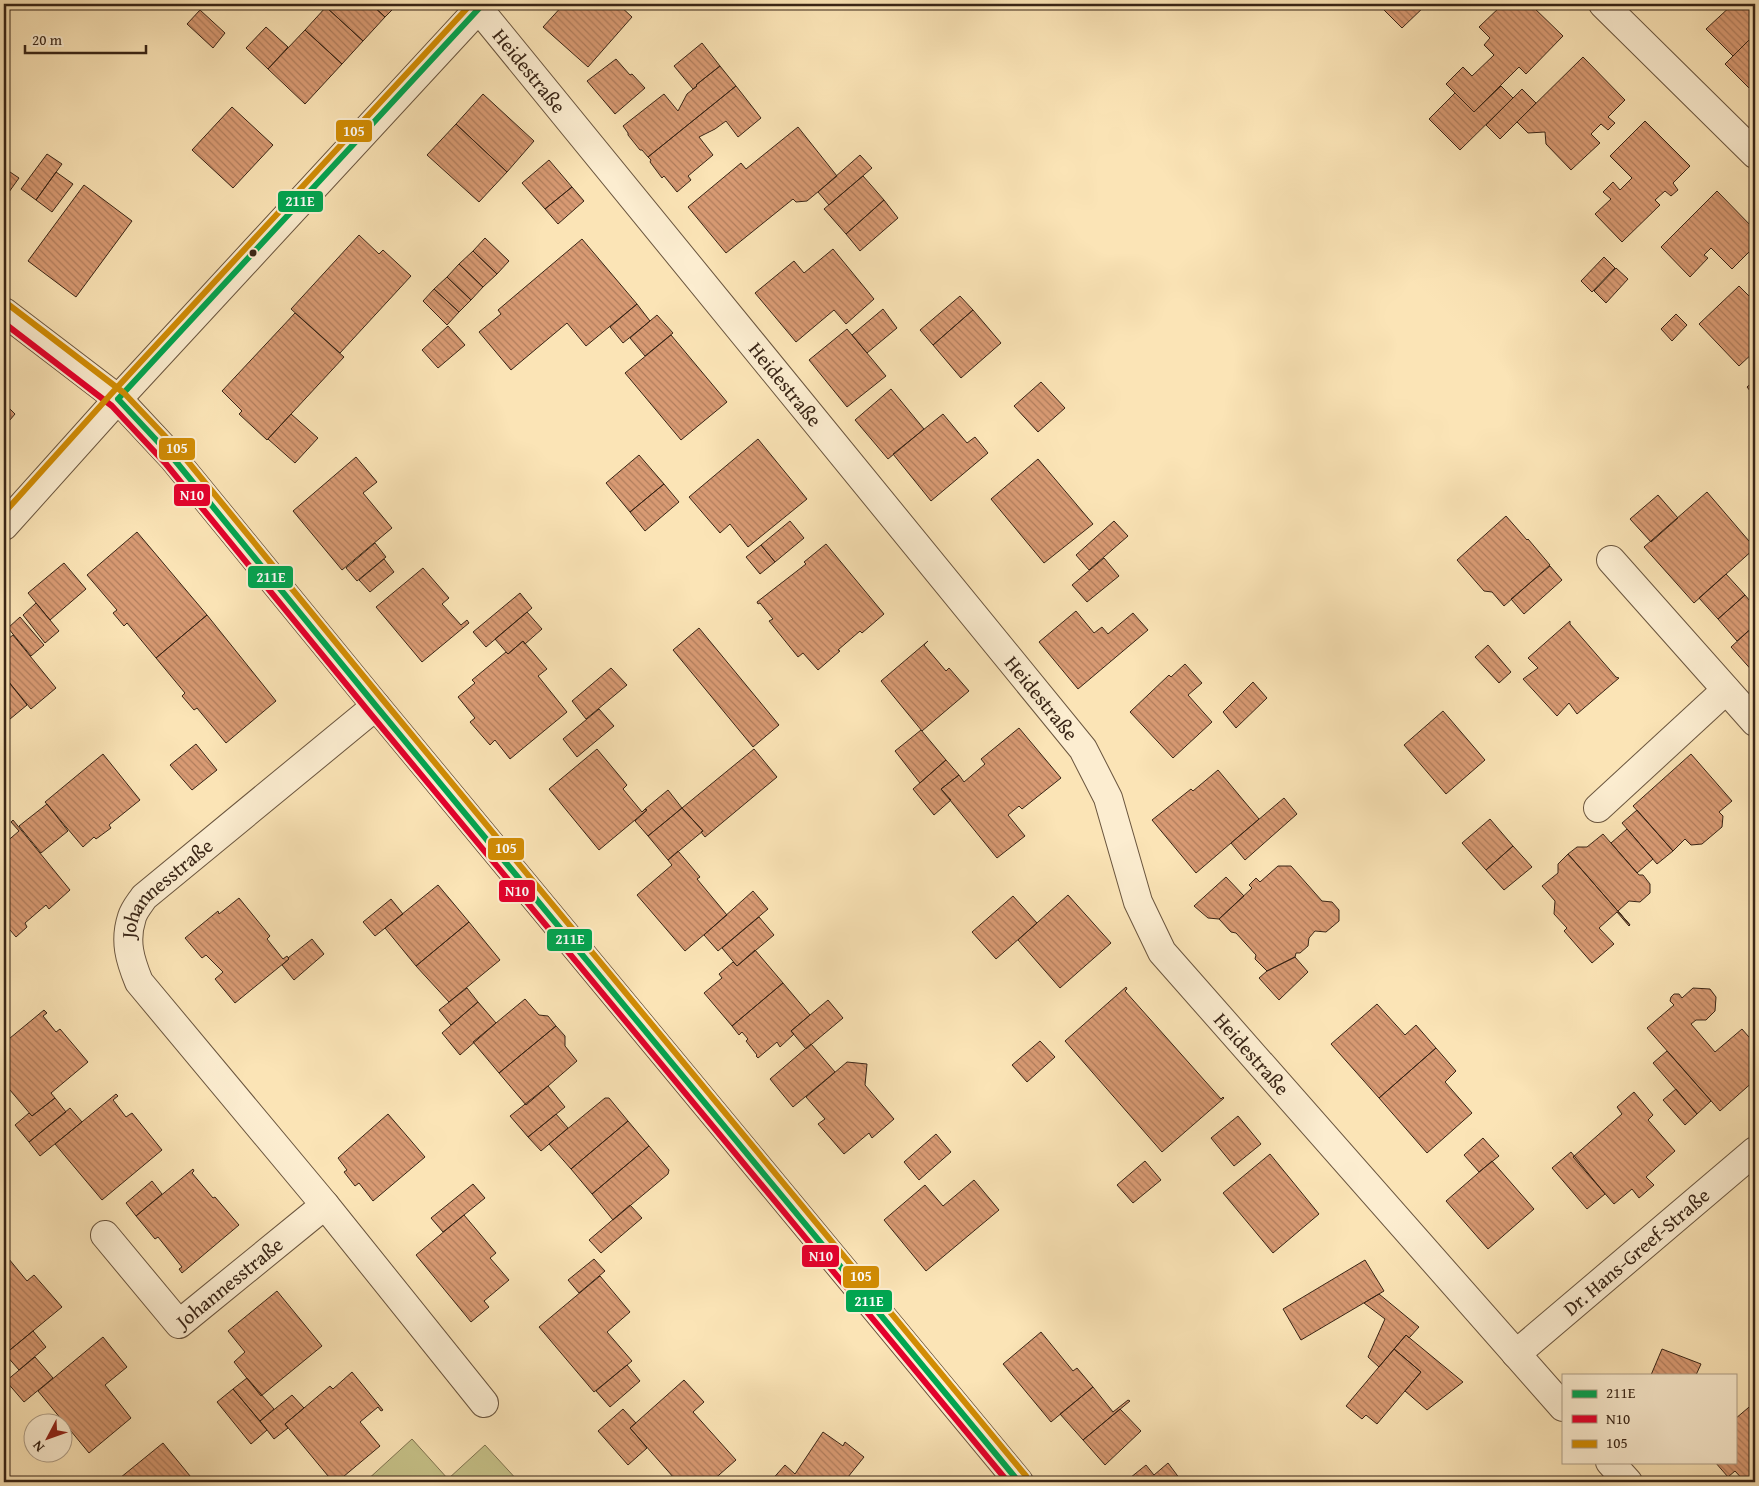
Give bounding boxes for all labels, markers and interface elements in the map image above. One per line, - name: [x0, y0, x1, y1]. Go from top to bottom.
- scale bar: [25, 22, 146, 54]
- street label: Heidestraße: [486, 22, 573, 119]
- text: 20 m: [32, 29, 63, 50]
- line badge: 105: [335, 119, 373, 143]
- text: 105: [343, 121, 365, 141]
- line badge: 211E: [277, 190, 324, 213]
- text: 211E: [285, 191, 315, 211]
- unlabelled marker: [248, 248, 258, 258]
- street label: Heidestraße: [742, 335, 829, 433]
- line badge: 105: [158, 437, 196, 461]
- text: 105: [166, 438, 188, 458]
- line badge: N10: [173, 483, 211, 507]
- text: N10: [180, 485, 204, 505]
- line badge: 211E: [247, 565, 294, 589]
- text: 211E: [256, 567, 286, 587]
- street label: Heidestraße: [998, 649, 1085, 747]
- street label: Johannesstraße: [113, 831, 219, 942]
- line badge: 105: [487, 837, 525, 861]
- text: 105: [495, 838, 517, 858]
- line badge: N10: [498, 879, 536, 903]
- text: N10: [505, 881, 529, 901]
- line badge: 211E: [546, 928, 593, 952]
- text: 211E: [555, 929, 585, 949]
- street label: Heidestraße: [1207, 1006, 1297, 1101]
- street label: Dr. Hans-Greef-Straße: [1556, 1181, 1716, 1322]
- street label: Johannesstraße: [167, 1230, 289, 1337]
- line badge: N10: [801, 1244, 840, 1268]
- text: N10: [809, 1246, 833, 1266]
- line badge: 105: [842, 1265, 880, 1289]
- text: 105: [850, 1266, 872, 1286]
- line badge: 211E: [845, 1289, 893, 1313]
- text: 211E: [854, 1291, 884, 1311]
- legend: [1562, 1374, 1736, 1464]
- text: 211E: [1606, 1382, 1636, 1403]
- text: N10: [1606, 1408, 1630, 1429]
- north arrow: [22, 1414, 72, 1464]
- text: 105: [1606, 1432, 1628, 1453]
- text: N: [27, 1436, 49, 1457]

